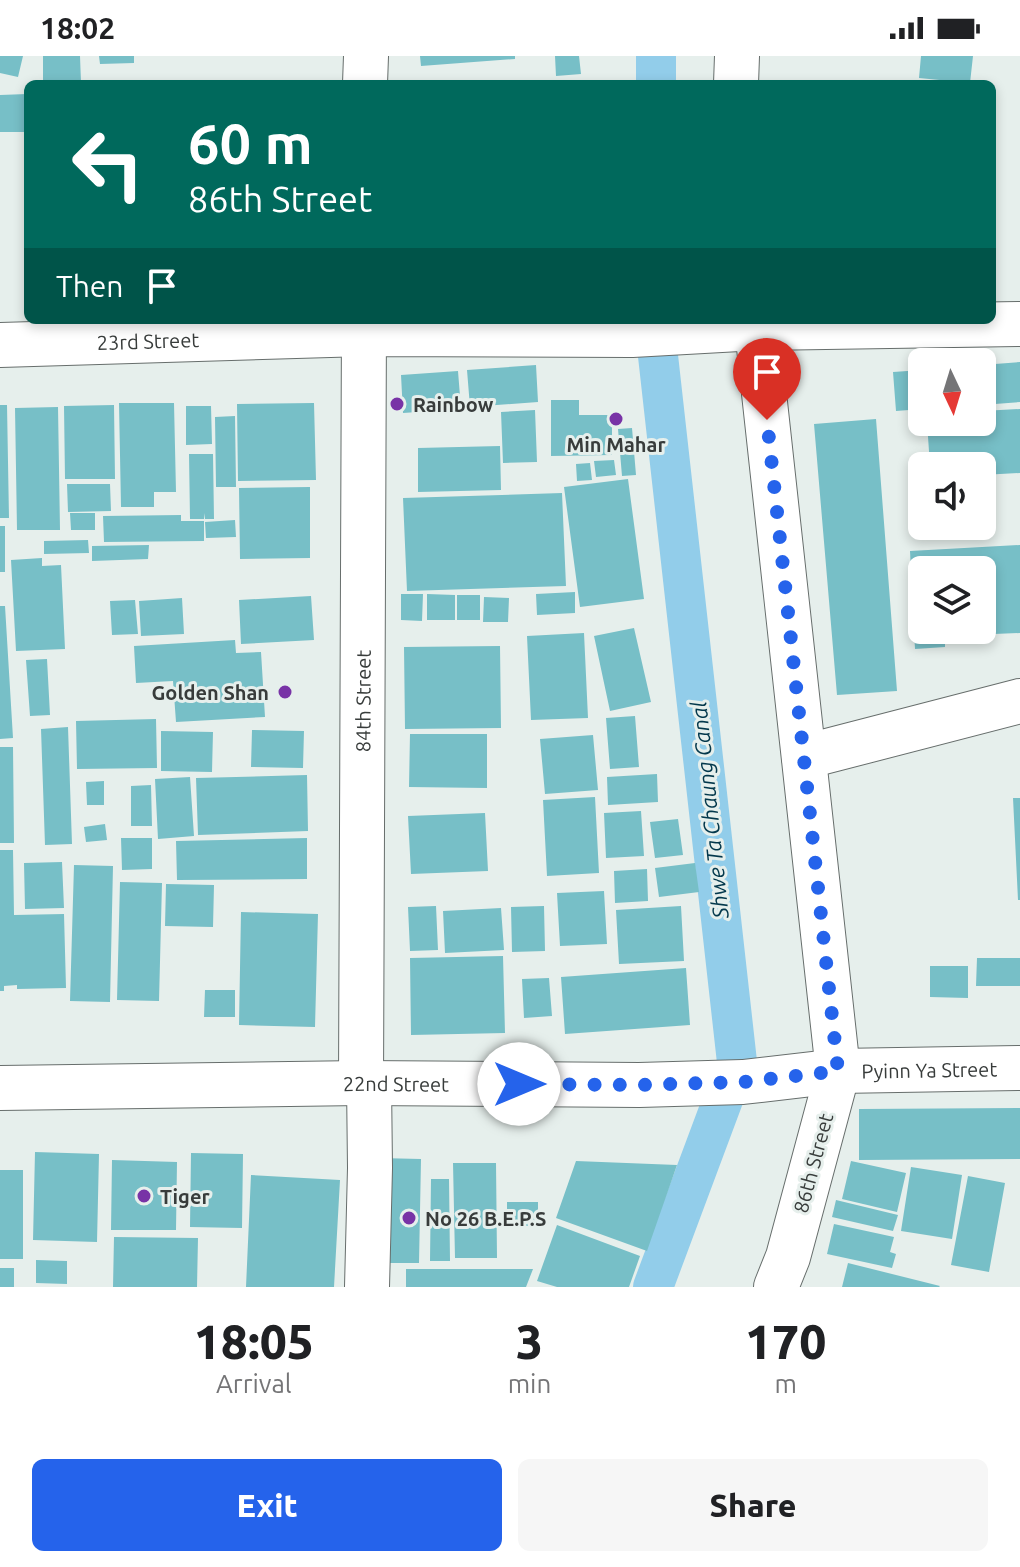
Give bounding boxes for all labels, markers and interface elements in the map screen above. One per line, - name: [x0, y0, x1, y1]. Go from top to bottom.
- text: 18:02: [40, 11, 115, 45]
- icon: left: [56, 112, 160, 216]
- text: 60 m: [188, 112, 313, 175]
- text: 86th Street: [188, 178, 372, 219]
- icon: arrive: [140, 264, 184, 308]
- text: Then: [56, 269, 124, 303]
- street label: 23rd Street: [96, 327, 200, 354]
- pin: [733, 338, 801, 420]
- north arrow: [908, 348, 996, 436]
- map controls: [908, 348, 996, 644]
- icon: arrive: [745, 350, 789, 394]
- place label: Rainbow: [413, 393, 494, 416]
- marker: Rainbow: [388, 395, 406, 413]
- marker: Min Mahar: [607, 410, 625, 428]
- place label: Min Mahar: [566, 433, 666, 456]
- button: sound: [908, 452, 996, 540]
- button: layers: [908, 556, 996, 644]
- street label: 84th Street: [351, 650, 374, 752]
- place label: Golden Shan: [152, 681, 269, 704]
- marker: Golden Shan: [276, 683, 294, 701]
- water label: Shwe Ta Chaung Canal: [685, 700, 733, 921]
- position arrow: [477, 1042, 561, 1126]
- street label: Pyinn Ya Street: [861, 1057, 997, 1082]
- street label: 22nd Street: [343, 1071, 449, 1095]
- street label: 86th Street: [789, 1111, 837, 1215]
- place label: Tiger: [160, 1185, 210, 1208]
- marker: Tiger: [135, 1187, 153, 1205]
- place label: No 26 B.E.P.S: [425, 1207, 546, 1230]
- marker: No 26 B.E.P.S: [400, 1209, 418, 1227]
- text: 18:05: [194, 1314, 314, 1368]
- text: 3: [516, 1314, 543, 1368]
- text: 170: [745, 1314, 826, 1368]
- text: Arrival: [216, 1369, 292, 1398]
- text: min: [508, 1369, 551, 1398]
- text: m: [774, 1369, 797, 1398]
- button: Exit: [32, 1459, 502, 1551]
- button: Share: [518, 1459, 988, 1551]

